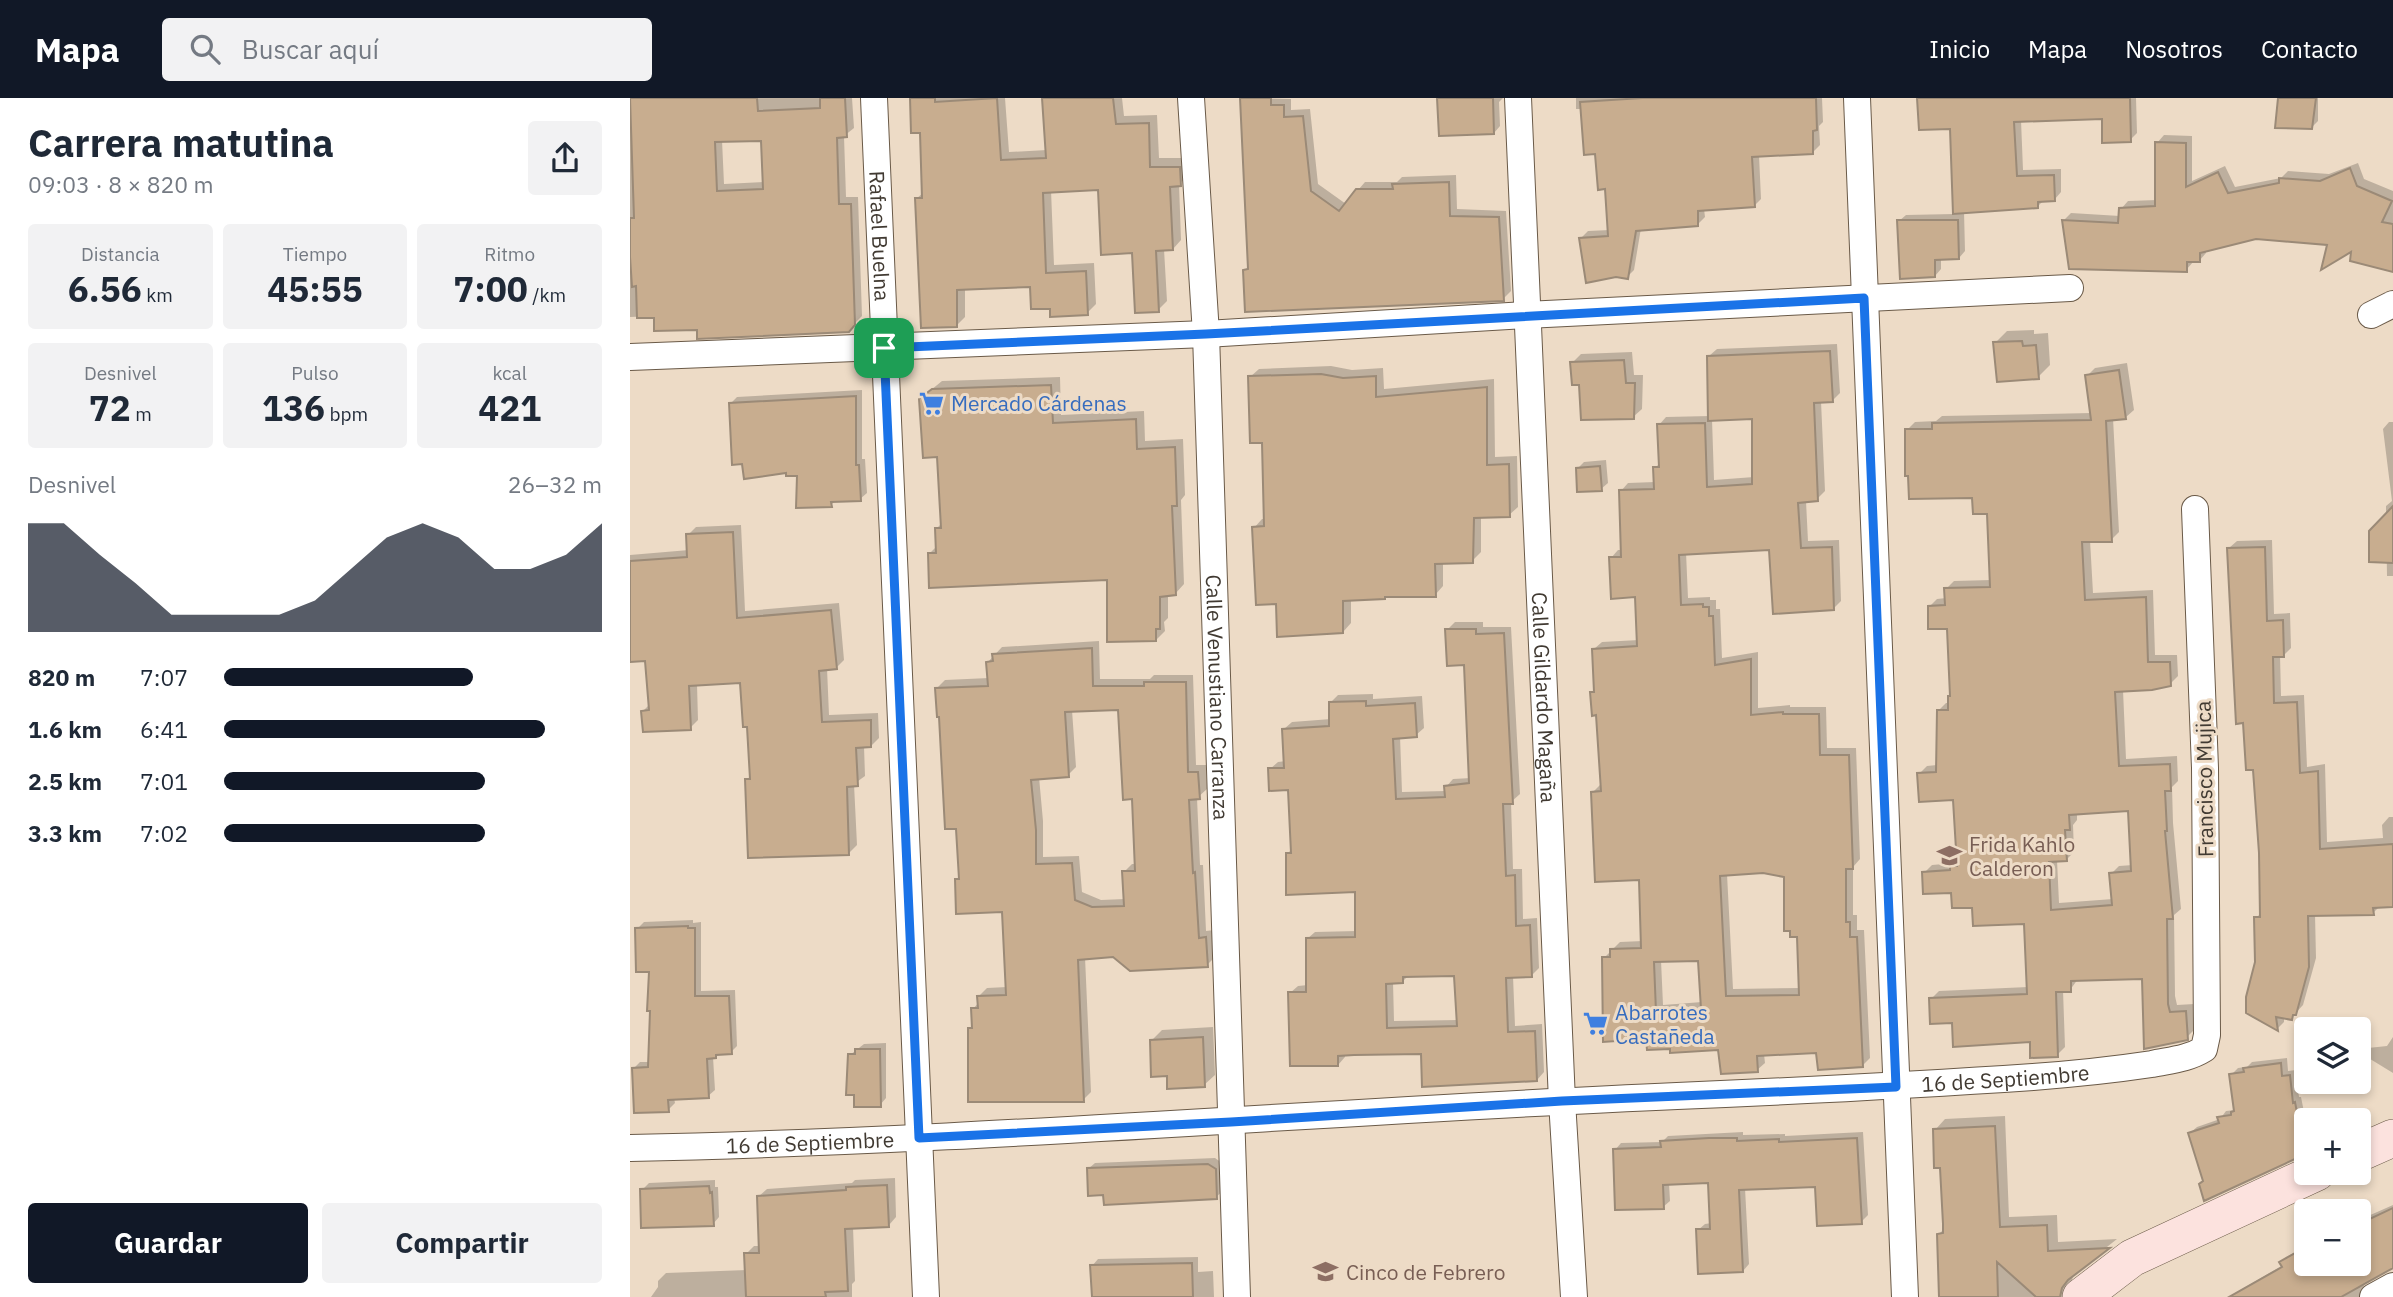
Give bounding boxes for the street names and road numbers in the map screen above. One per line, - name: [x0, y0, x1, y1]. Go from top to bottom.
- street label: Rafael Buelna: [863, 170, 897, 302]
- street label: Calle Venustiano Carranza: [1200, 574, 1236, 821]
- street label: Calle Gildardo Magaña: [1526, 591, 1563, 804]
- street label: Francisco Mujica: [2189, 700, 2219, 858]
- street label: 16 de Septiembre: [1920, 1058, 2091, 1098]
- street label: 16 de Septiembre: [725, 1125, 895, 1160]

